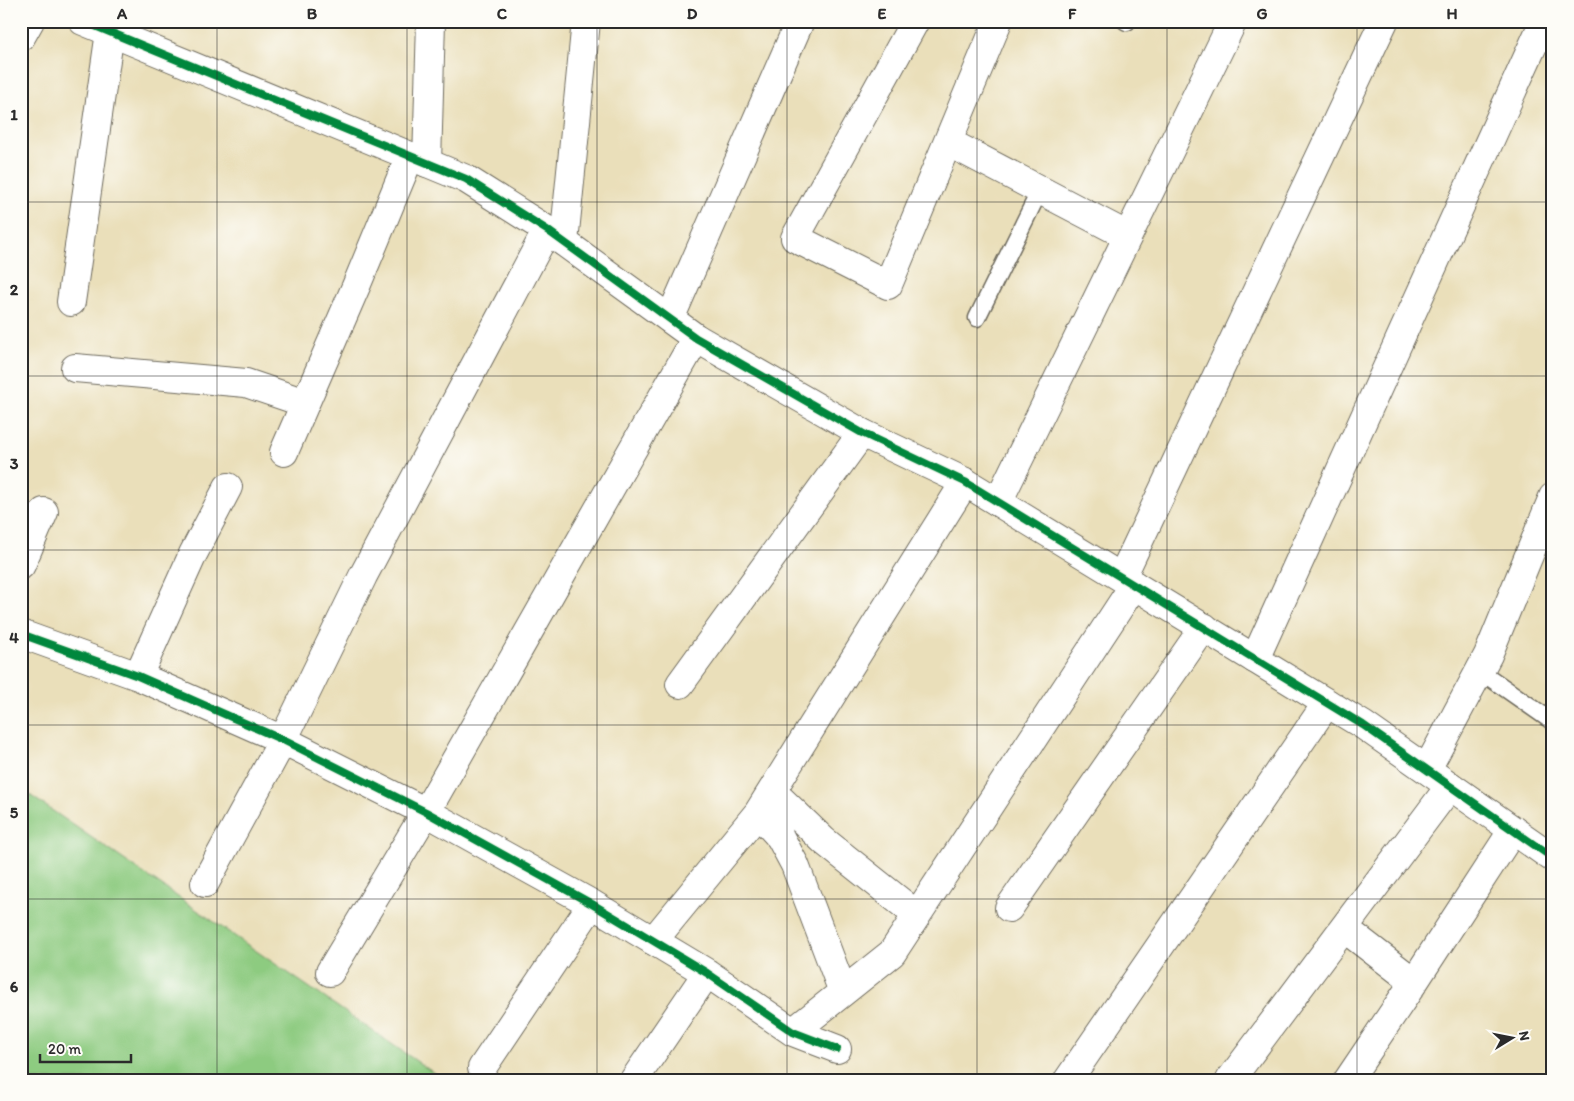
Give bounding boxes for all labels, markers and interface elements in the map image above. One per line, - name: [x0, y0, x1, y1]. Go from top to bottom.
- text: A: [116, 4, 128, 23]
- text: B: [307, 4, 318, 23]
- text: C: [497, 4, 508, 23]
- text: D: [687, 4, 698, 23]
- text: E: [878, 4, 887, 23]
- text: F: [1068, 4, 1077, 23]
- text: G: [1256, 4, 1268, 23]
- text: H: [1446, 4, 1458, 23]
- text: 1: [10, 105, 18, 124]
- text: 2: [10, 280, 19, 299]
- text: 3: [10, 454, 19, 473]
- text: 4: [9, 628, 19, 647]
- text: 5: [10, 803, 19, 822]
- text: 6: [10, 977, 19, 996]
- north arrow: [1486, 1014, 1536, 1064]
- text: N: [1515, 1030, 1534, 1042]
- scale bar: [40, 1031, 131, 1063]
- text: 20 m: [48, 1040, 82, 1058]

